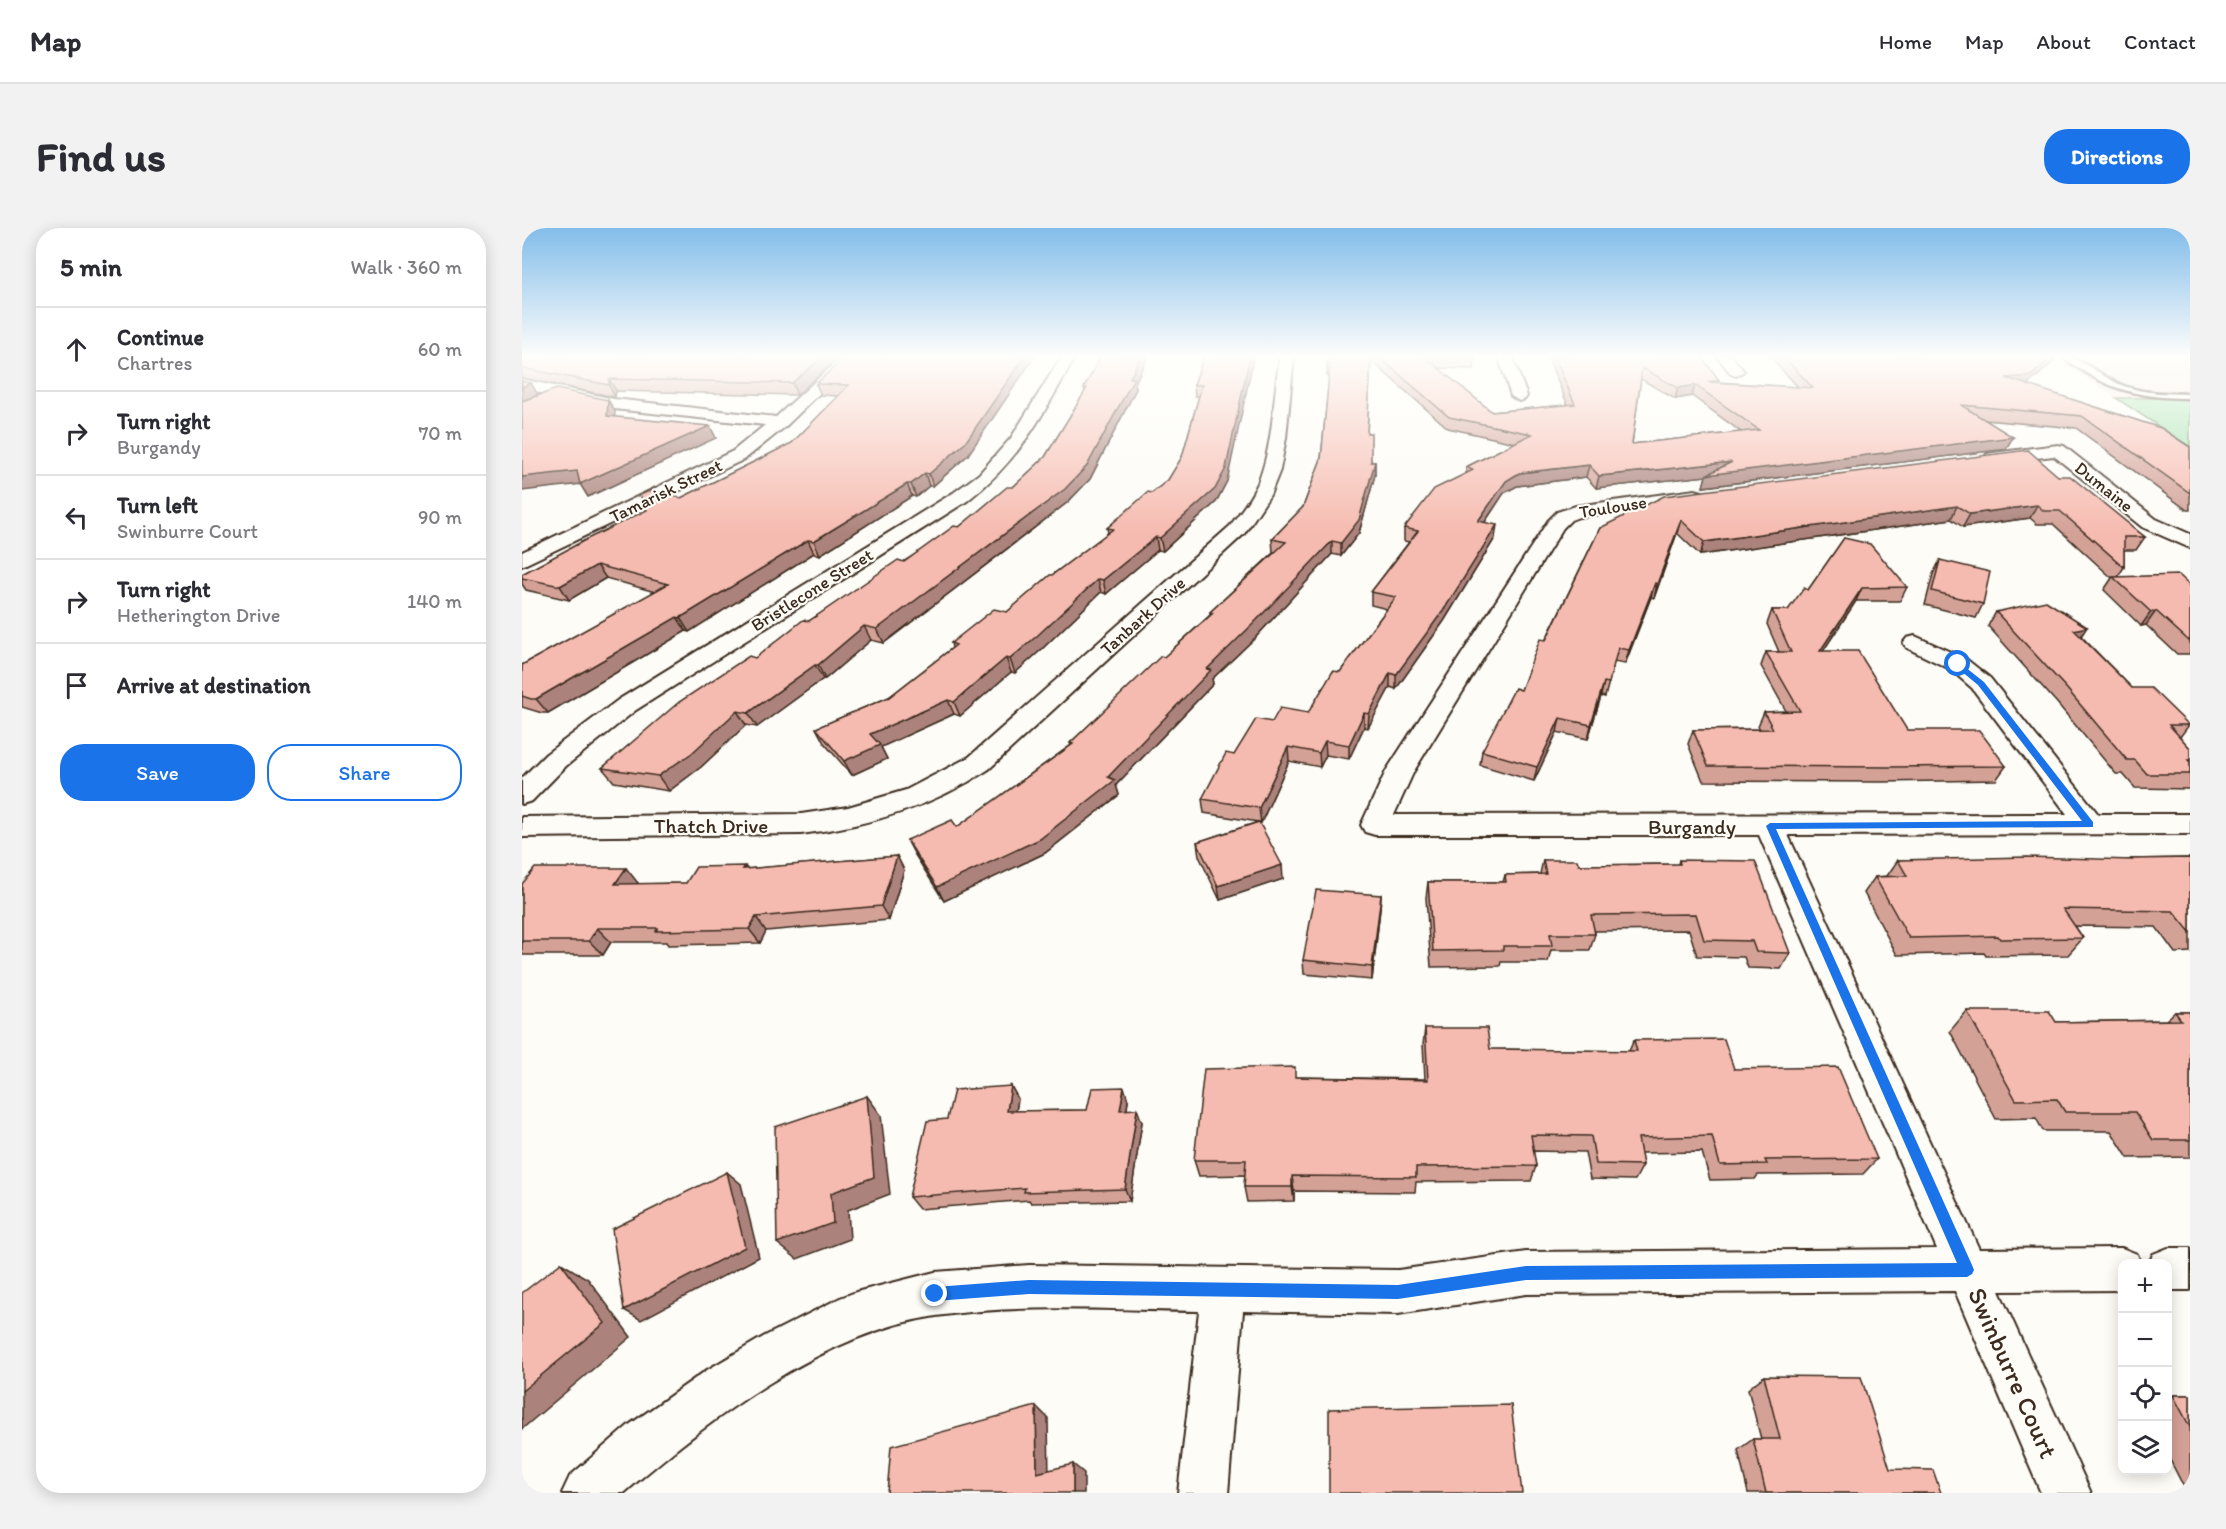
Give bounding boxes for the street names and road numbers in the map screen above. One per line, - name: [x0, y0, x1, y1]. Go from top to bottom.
- street label: Tamarisk Street: [606, 454, 726, 528]
- street label: Dumaine: [2070, 457, 2138, 517]
- street label: Toulouse: [1578, 491, 1648, 523]
- street label: Bristlecone Street: [747, 544, 877, 636]
- street label: Tanbark Drive: [1096, 572, 1190, 660]
- street label: Thatch Drive: [654, 813, 768, 838]
- street label: Burgandy: [1648, 814, 1736, 839]
- street label: Swinburre Court: [1961, 1283, 2065, 1464]

